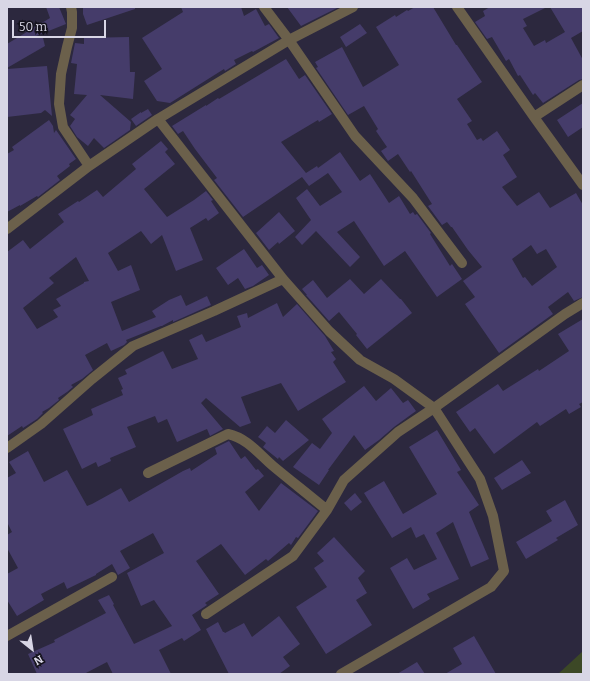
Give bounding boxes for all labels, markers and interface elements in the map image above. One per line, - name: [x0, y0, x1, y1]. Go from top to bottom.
- scale bar: [14, 12, 108, 38]
- text: 50 m: [19, 20, 47, 34]
- north arrow: [12, 629, 52, 669]
- text: N: [31, 652, 45, 668]

